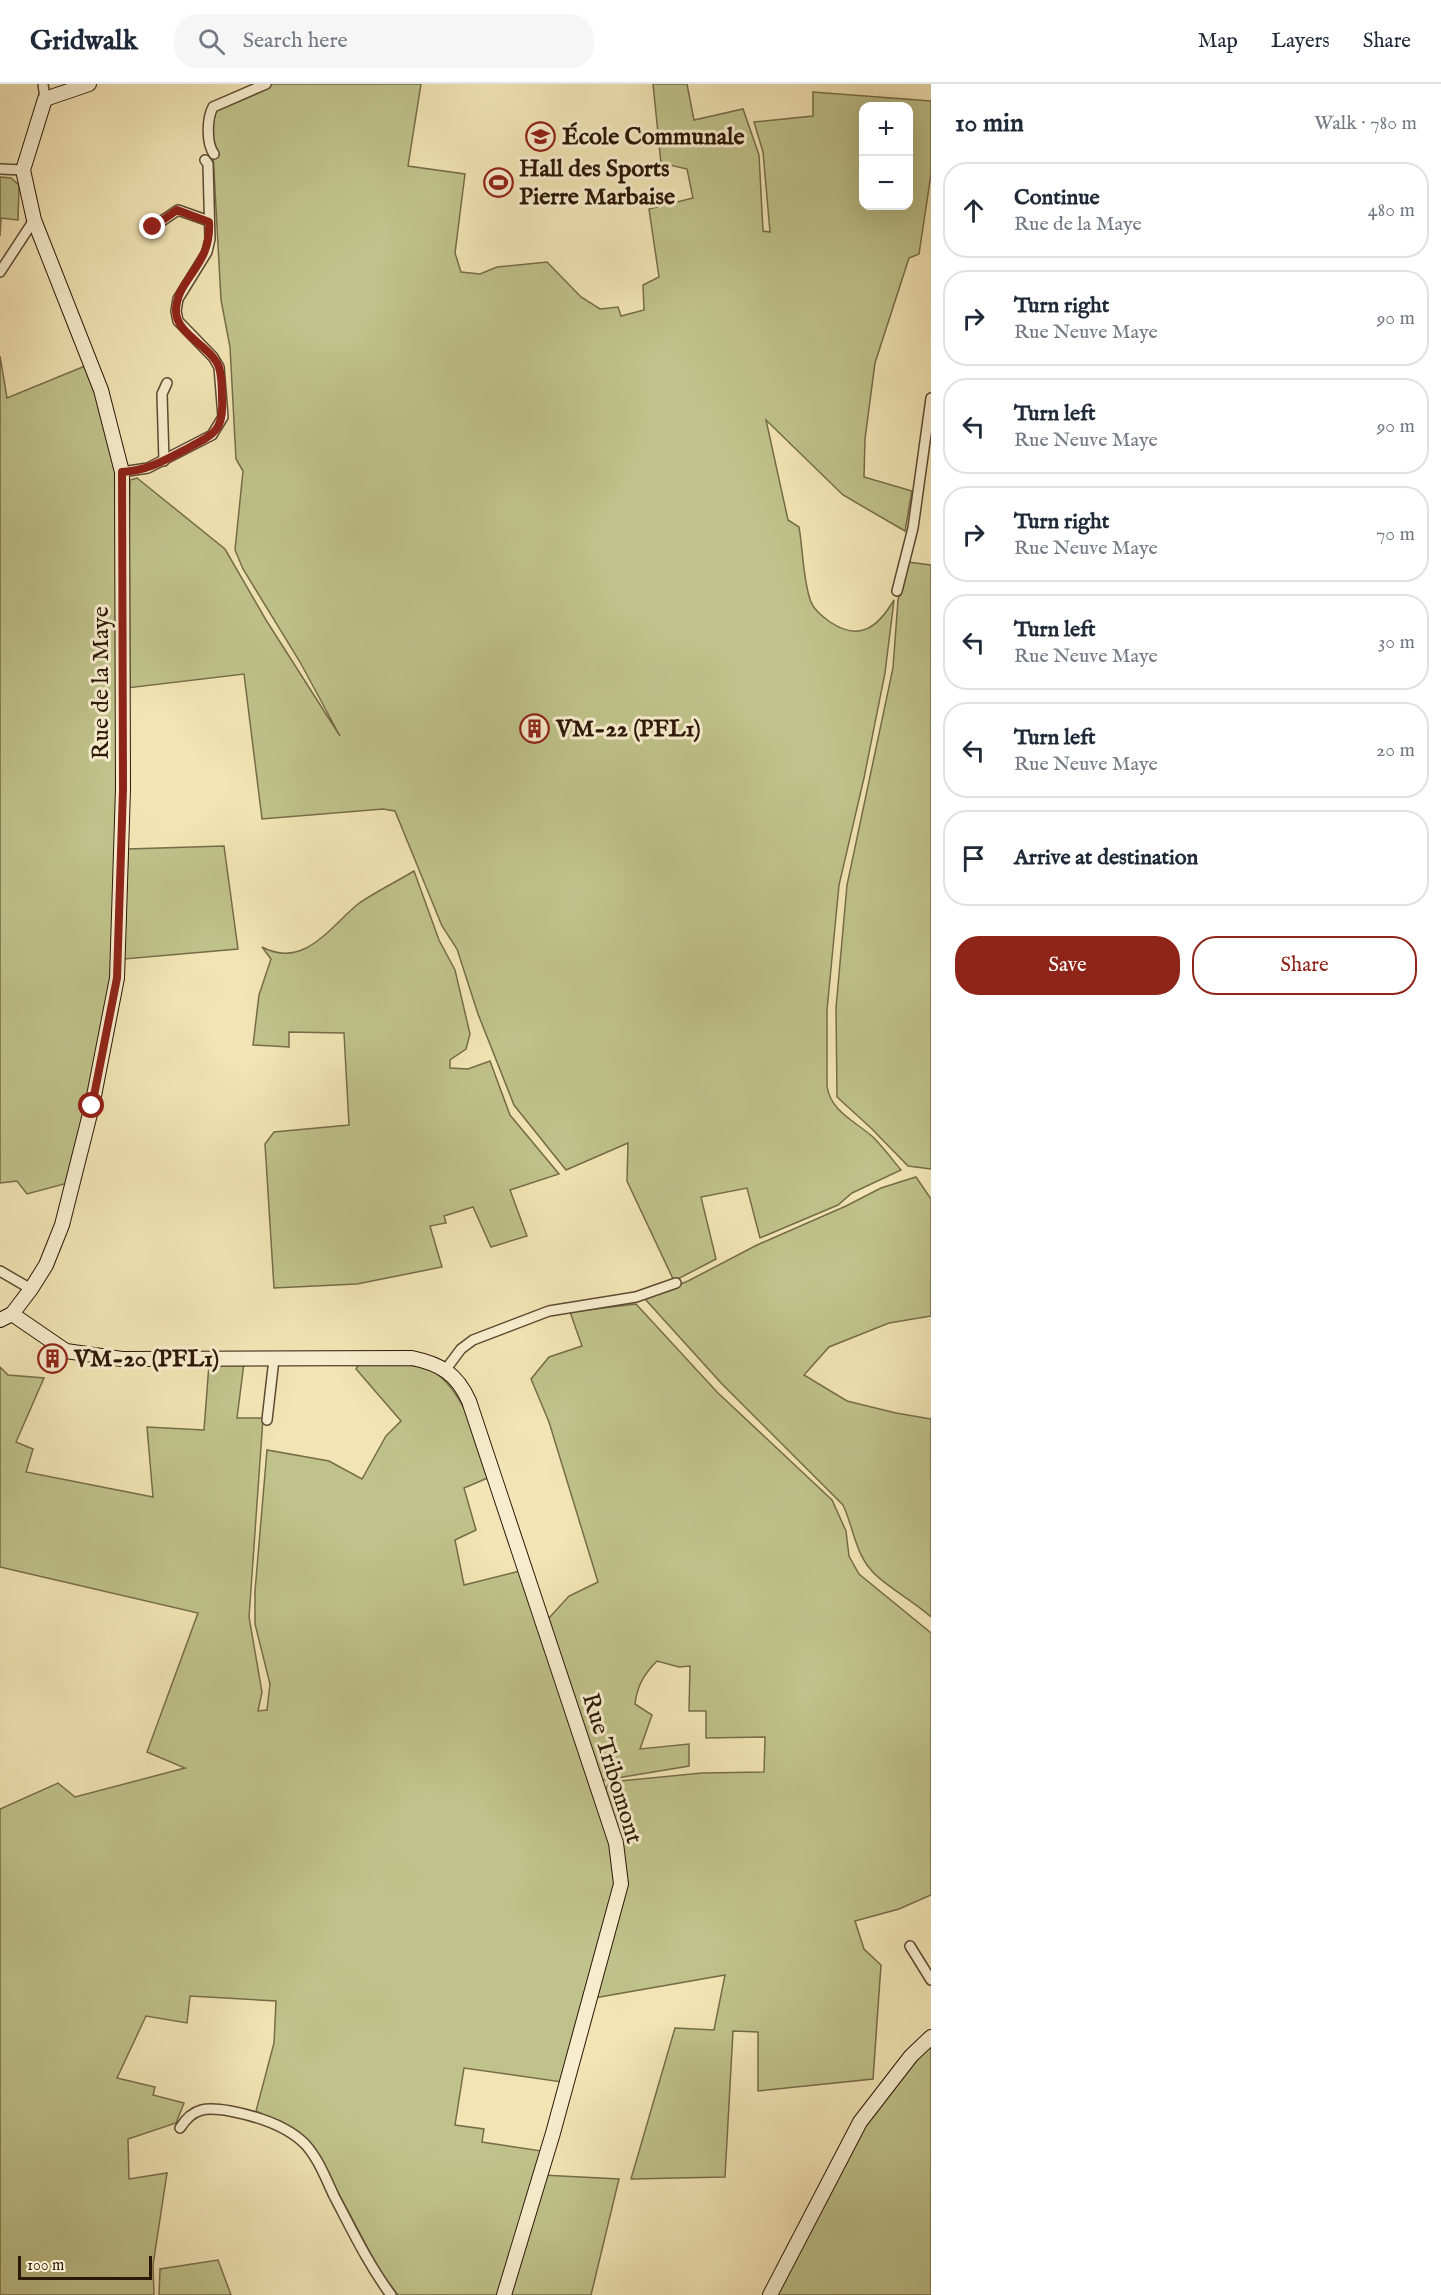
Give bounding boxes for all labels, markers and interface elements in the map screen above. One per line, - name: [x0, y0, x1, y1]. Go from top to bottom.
- search box: [174, 14, 594, 68]
- text: Gridwalk: [30, 24, 138, 59]
- icon: search: [195, 25, 228, 58]
- text: Search here: [243, 27, 348, 55]
- text: Map: [1198, 28, 1238, 55]
- text: Layers: [1271, 28, 1330, 55]
- text: Share: [1363, 28, 1411, 55]
- map controls: [859, 102, 913, 210]
- button: +: [859, 102, 913, 156]
- text: 10 min: [955, 107, 1024, 140]
- text: Walk · 780 m: [1314, 111, 1417, 136]
- school or university icon: École Communale: [525, 120, 557, 152]
- place label: École Communale: [562, 122, 745, 153]
- place label: Hall des Sports Pierre Marbaise: [519, 154, 675, 213]
- button: −: [859, 156, 913, 210]
- sports icon: Hall des Sports Pierre Marbaise: [482, 166, 514, 198]
- text: Continue: [1014, 184, 1100, 212]
- icon: ahead: [957, 194, 990, 227]
- text: 480 m: [1368, 198, 1415, 223]
- text: Rue de la Maye: [1014, 212, 1142, 237]
- route end: [139, 213, 165, 239]
- text: Turn right: [1014, 292, 1109, 320]
- icon: right: [957, 302, 990, 335]
- text: 90 m: [1377, 306, 1415, 331]
- text: Rue Neuve Maye: [1014, 320, 1158, 345]
- text: Turn left: [1014, 400, 1096, 428]
- icon: left: [957, 410, 990, 443]
- text: 90 m: [1377, 414, 1415, 439]
- text: Rue Neuve Maye: [1014, 428, 1158, 453]
- text: Turn right: [1014, 508, 1109, 536]
- icon: right: [957, 518, 990, 551]
- text: 70 m: [1376, 522, 1415, 547]
- text: Rue Neuve Maye: [1014, 536, 1158, 561]
- street label: Rue de la Maye: [86, 606, 117, 760]
- text: Turn left: [1014, 616, 1096, 644]
- icon: left: [957, 626, 990, 659]
- text: 30 m: [1378, 630, 1415, 655]
- text: Rue Neuve Maye: [1014, 644, 1158, 669]
- building icon: VM-22 (PFL1): [519, 712, 551, 744]
- place label: VM-22 (PFL1): [555, 714, 701, 745]
- text: Turn left: [1014, 724, 1096, 752]
- icon: left: [957, 734, 990, 767]
- text: 20 m: [1376, 738, 1415, 763]
- text: Rue Neuve Maye: [1014, 752, 1158, 777]
- icon: arrive: [957, 842, 990, 875]
- text: Arrive at destination: [1014, 844, 1198, 872]
- button: Save: [955, 936, 1180, 995]
- button: Share: [1192, 936, 1417, 995]
- route start: [78, 1092, 104, 1118]
- building icon: VM-20 (PFL1): [37, 1342, 69, 1374]
- place label: VM-20 (PFL1): [73, 1344, 219, 1375]
- street label: Rue Tribomont: [574, 1689, 649, 1847]
- scale bar: [18, 2253, 152, 2280]
- text: 100 m: [27, 2256, 64, 2276]

